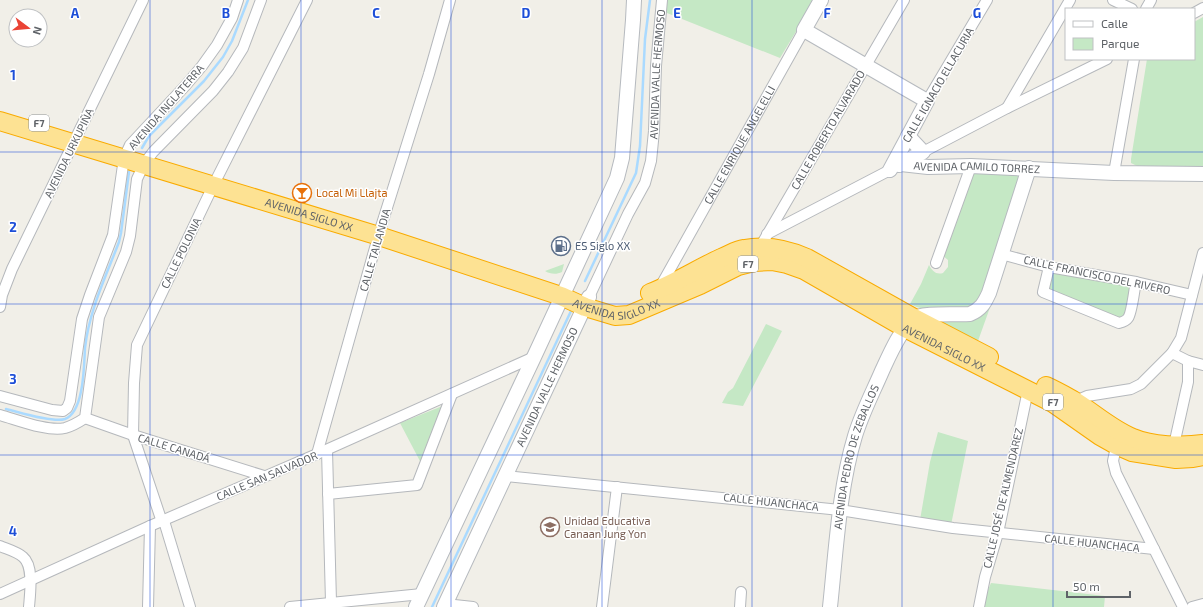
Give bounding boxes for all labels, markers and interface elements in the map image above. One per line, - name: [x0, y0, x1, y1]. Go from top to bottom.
- text: A: [71, 5, 80, 21]
- text: B: [222, 5, 230, 21]
- text: C: [372, 5, 380, 21]
- text: D: [522, 5, 531, 21]
- text: E: [673, 5, 681, 21]
- text: F: [823, 5, 831, 21]
- text: G: [973, 5, 981, 21]
- north arrow: [8, 8, 48, 48]
- legend: [1065, 8, 1195, 60]
- street label: AVENIDA VALLE HERMOSO: [646, 9, 667, 140]
- text: Calle: [1101, 16, 1128, 30]
- text: N: [31, 25, 45, 37]
- street label: CALLE IGNACIO ELLACURIA: [899, 25, 976, 145]
- text: Parque: [1101, 36, 1139, 50]
- street label: AVENIDA INGLATERRA: [125, 61, 206, 152]
- text: 1: [10, 67, 16, 83]
- street label: CALLE ROBERTO ALVARADO: [788, 68, 867, 192]
- street label: CALLE ENRIQUE ANGELELLI: [701, 83, 777, 206]
- street label: AVENIDA URKUPIÑA: [41, 106, 96, 200]
- road number: F7: [29, 115, 49, 131]
- street label: AVENIDA CAMILO TORREZ: [913, 158, 1040, 175]
- bar icon: Local Mi Llajta: [291, 182, 313, 204]
- place label: Local Mi Llajta: [316, 186, 388, 200]
- street label: AVENIDA SIGLO XX: [264, 195, 355, 234]
- street label: CALLE TAILANDIA: [356, 207, 393, 293]
- street label: CALLE POLONIA: [158, 215, 203, 290]
- text: 2: [9, 219, 17, 235]
- fuel station icon: ES Siglo XX: [550, 235, 572, 257]
- place label: ES Siglo XX: [575, 239, 630, 252]
- street label: CALLE FRANCISCO DEL RIVERO: [1023, 253, 1172, 296]
- road number: F7: [738, 256, 758, 272]
- street label: AVENIDA SIGLO XX: [571, 295, 662, 322]
- street label: AVENIDA SIGLO XX: [901, 321, 988, 374]
- street label: AVENIDA VALLE HERMOSO: [513, 325, 580, 448]
- text: 3: [9, 371, 17, 387]
- street label: AVENIDA PEDRO DE ZEBALLOS: [831, 382, 881, 530]
- road number: F7: [1043, 394, 1063, 410]
- street label: CALLE JOSÉ DE ALMENDAREZ: [980, 426, 1025, 569]
- street label: CALLE CANADÁ: [136, 430, 212, 465]
- street label: CALLE SAN SALVADOR: [214, 448, 320, 503]
- street label: CALLE HUANCHACA: [723, 490, 820, 513]
- place label: Unidad Educativa Canaan Jung Yon: [564, 514, 650, 540]
- school or university icon: Unidad Educativa Canaan Jung Yon: [539, 516, 561, 538]
- text: 4: [9, 523, 17, 539]
- street label: CALLE HUANCHACA: [1044, 531, 1141, 554]
- scale bar: [1067, 573, 1130, 599]
- text: 50 m: [1073, 579, 1100, 593]

